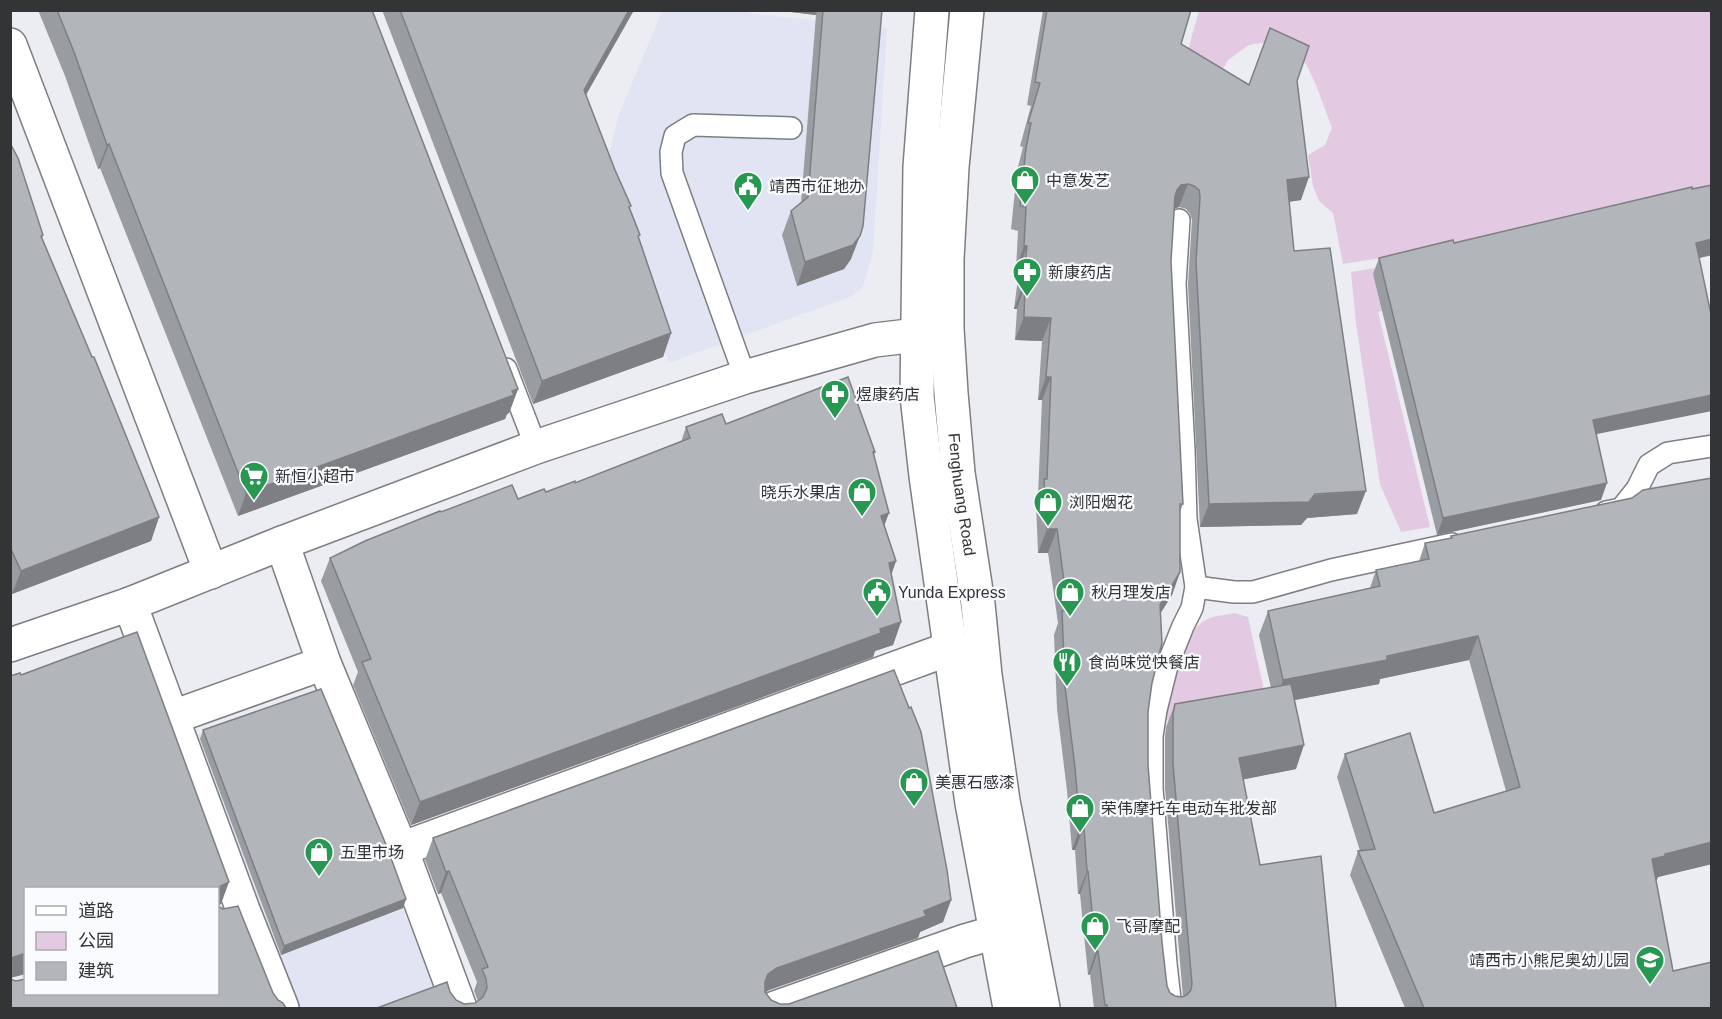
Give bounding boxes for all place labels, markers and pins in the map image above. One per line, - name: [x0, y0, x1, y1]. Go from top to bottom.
- shop icon: 中意发艺: [1009, 164, 1041, 206]
- public building icon: 靖西市征地办: [732, 170, 764, 212]
- place label: 中意发艺: [1046, 172, 1110, 189]
- place label: 靖西市征地办: [769, 178, 865, 195]
- pharmacy icon: 新康药店: [1011, 256, 1043, 298]
- place label: 新康药店: [1048, 264, 1112, 281]
- pharmacy icon: 煜康药店: [819, 378, 851, 420]
- place label: 煜康药店: [856, 386, 920, 403]
- supermarket icon: 新恒小超市: [238, 460, 270, 502]
- place label: 新恒小超市: [275, 468, 355, 485]
- shop icon: 晓乐水果店: [846, 476, 878, 518]
- place label: 晓乐水果店: [761, 484, 841, 501]
- shop icon: 浏阳烟花: [1032, 486, 1064, 528]
- place label: 浏阳烟花: [1069, 494, 1133, 511]
- public building icon: Yunda Express: [861, 576, 893, 618]
- shop icon: 秋月理发店: [1054, 576, 1086, 618]
- place label: Yunda Express: [898, 584, 1006, 601]
- place label: 秋月理发店: [1091, 584, 1171, 601]
- restaurant icon: 食尚味觉快餐店: [1051, 646, 1083, 688]
- place label: 食尚味觉快餐店: [1088, 654, 1200, 671]
- shop icon: 美惠石感漆: [898, 766, 930, 808]
- place label: 美惠石感漆: [935, 774, 1015, 791]
- shop icon: 荣伟摩托车电动车批发部: [1064, 792, 1096, 834]
- place label: 荣伟摩托车电动车批发部: [1101, 800, 1277, 817]
- shop icon: 五里市场: [303, 836, 335, 878]
- place label: 五里市场: [340, 844, 404, 861]
- shop icon: 飞哥摩配: [1079, 910, 1111, 952]
- place label: 飞哥摩配: [1116, 918, 1180, 935]
- school or university icon: 靖西市小熊尼奥幼儿园: [1634, 944, 1666, 986]
- place label: 靖西市小熊尼奥幼儿园: [1469, 952, 1629, 969]

